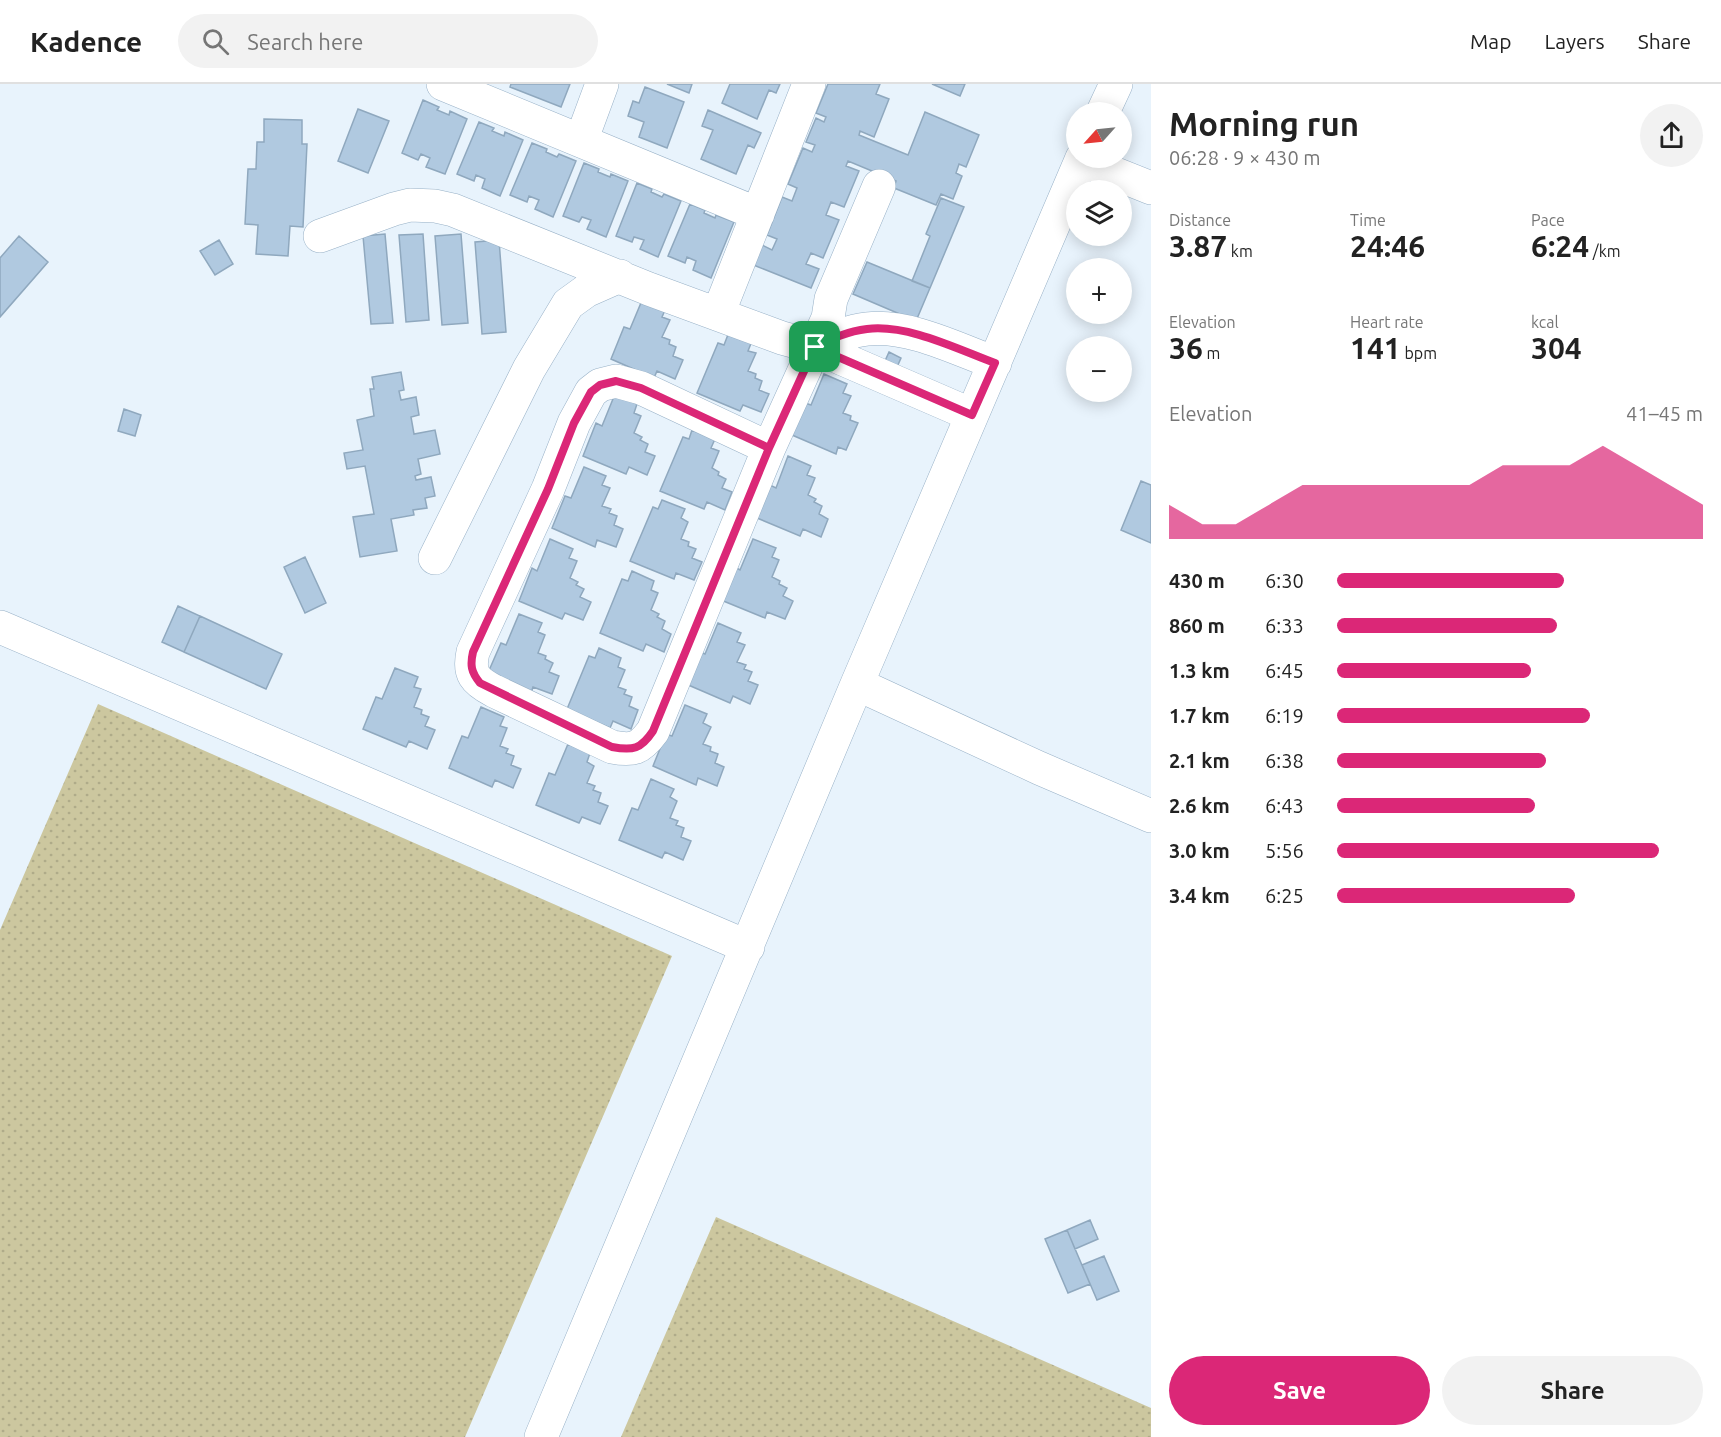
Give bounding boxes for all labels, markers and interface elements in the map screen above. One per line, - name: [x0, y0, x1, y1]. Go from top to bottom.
- search box: [178, 14, 598, 68]
- icon: search: [199, 25, 232, 58]
- text: Kadence: [30, 26, 142, 57]
- text: Search here: [247, 29, 364, 54]
- text: Map: [1470, 29, 1511, 53]
- text: Layers: [1544, 29, 1605, 53]
- text: Share: [1638, 29, 1691, 53]
- north arrow: [1066, 102, 1132, 168]
- map controls: [1066, 102, 1132, 402]
- button: share: [1640, 104, 1703, 167]
- text: Morning run: [1169, 105, 1359, 142]
- text: 06:28 · 9 × 430 m: [1169, 146, 1321, 169]
- button: layers: [1066, 180, 1132, 246]
- text: Distance: [1169, 211, 1231, 229]
- text: Time: [1350, 211, 1386, 229]
- text: Pace: [1531, 211, 1565, 229]
- text: 3.87: [1169, 229, 1227, 263]
- text: 24:46: [1350, 229, 1425, 263]
- text: 6:24: [1531, 229, 1589, 263]
- text: km: [1227, 242, 1253, 260]
- text: /km: [1589, 242, 1621, 260]
- button: +: [1066, 258, 1132, 324]
- text: Elevation: [1169, 313, 1236, 331]
- text: Heart rate: [1350, 313, 1424, 331]
- text: kcal: [1531, 313, 1559, 331]
- pin: [789, 321, 840, 372]
- icon: arrive: [798, 330, 831, 363]
- text: 36: [1169, 331, 1203, 365]
- text: 141: [1350, 331, 1401, 365]
- text: 304: [1531, 331, 1582, 365]
- button: −: [1066, 336, 1132, 402]
- text: m: [1203, 344, 1220, 362]
- text: bpm: [1401, 344, 1437, 362]
- text: Elevation: [1169, 402, 1252, 425]
- text: 41–45 m: [1626, 402, 1703, 425]
- text: 430 m: [1169, 569, 1225, 592]
- text: 6:30: [1265, 569, 1304, 592]
- text: 860 m: [1169, 614, 1225, 637]
- text: 6:33: [1265, 614, 1304, 637]
- text: 1.3 km: [1169, 659, 1230, 682]
- text: 6:45: [1265, 659, 1304, 682]
- text: 1.7 km: [1169, 704, 1230, 727]
- text: 6:19: [1265, 704, 1304, 727]
- text: 2.1 km: [1169, 749, 1230, 772]
- text: 6:38: [1265, 749, 1304, 772]
- text: 2.6 km: [1169, 794, 1230, 817]
- text: 6:43: [1265, 794, 1304, 817]
- text: 3.0 km: [1169, 839, 1230, 862]
- text: 5:56: [1265, 839, 1304, 862]
- text: 3.4 km: [1169, 884, 1230, 907]
- text: 6:25: [1265, 884, 1304, 907]
- button: Save: [1169, 1356, 1430, 1425]
- button: Share: [1442, 1356, 1703, 1425]

